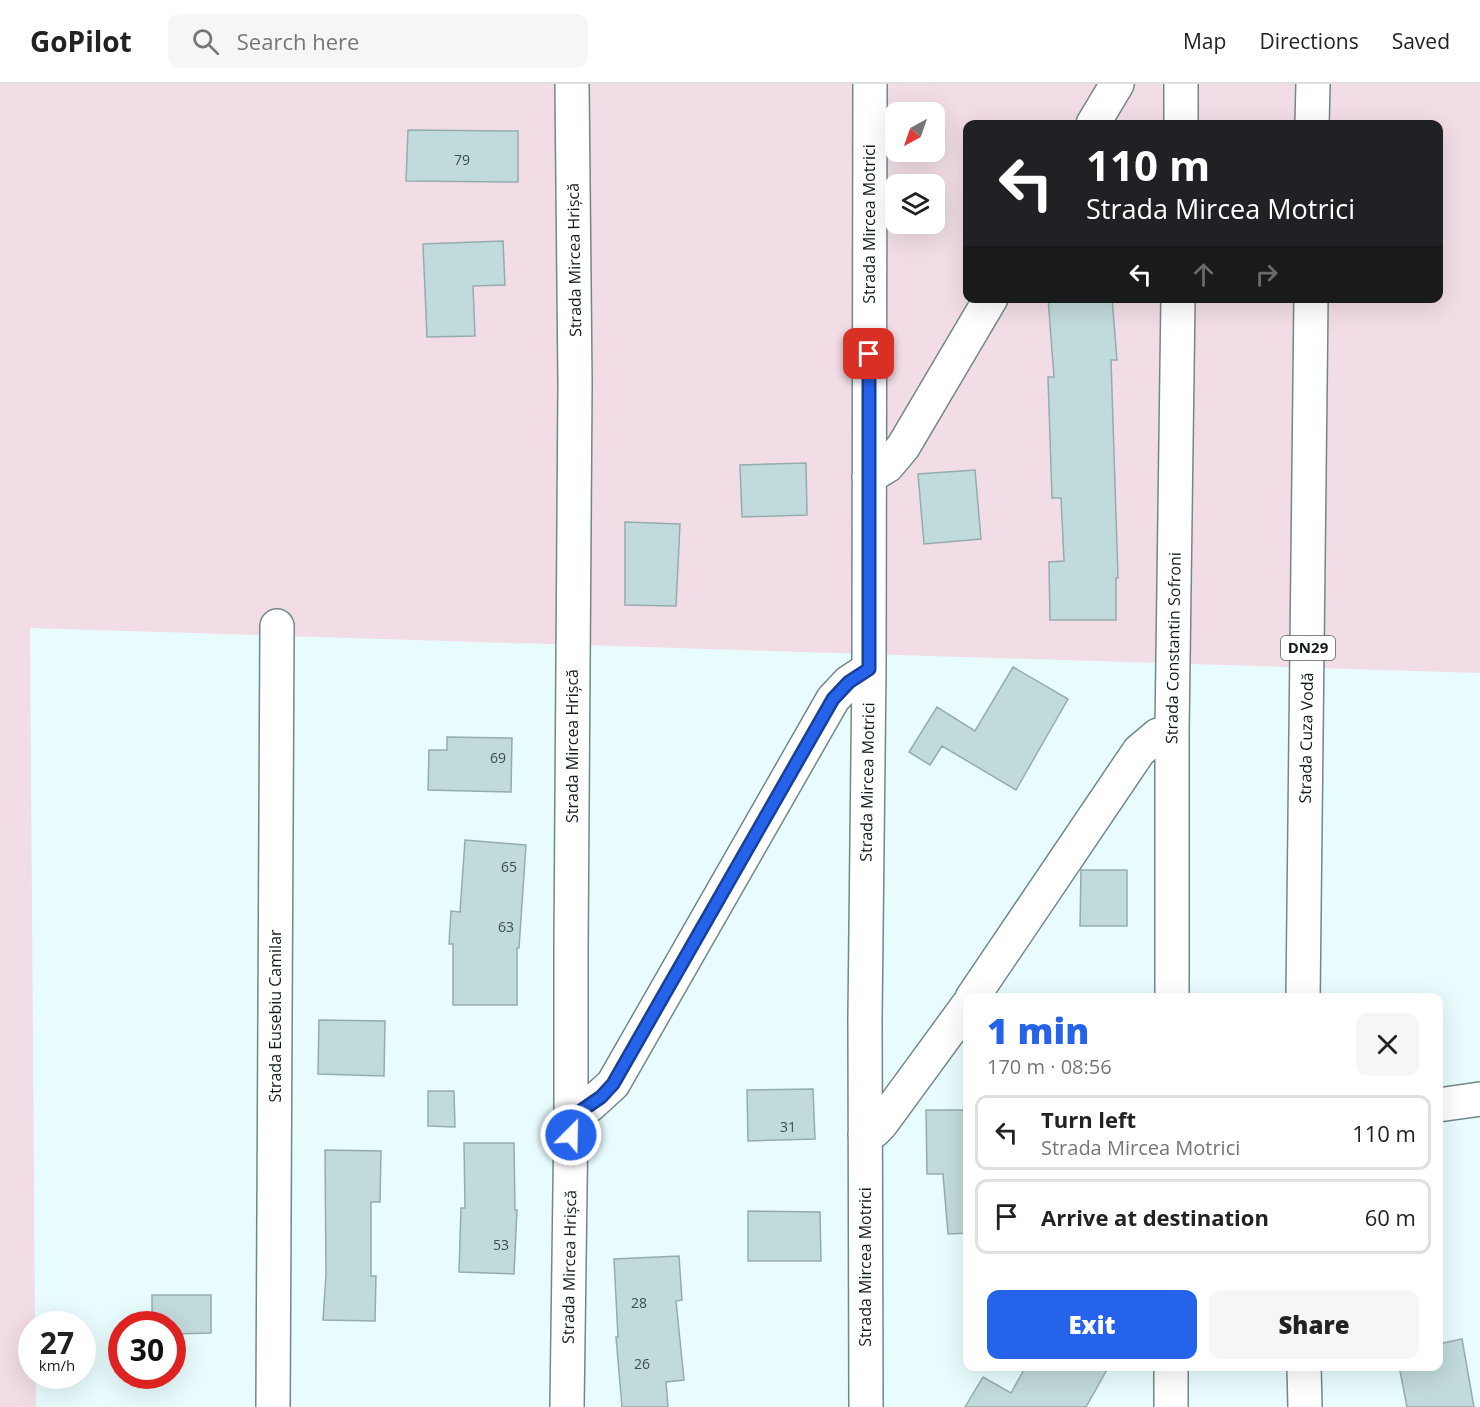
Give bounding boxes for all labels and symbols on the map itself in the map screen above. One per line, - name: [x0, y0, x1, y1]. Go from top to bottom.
- north arrow: [885, 102, 945, 162]
- street label: Strada Mircea Motrici: [858, 144, 880, 304]
- house number: 79: [454, 150, 470, 169]
- street label: Strada Mircea Hrișcă: [562, 183, 586, 337]
- pin: [843, 328, 894, 379]
- street label: Strada Constantin Sofroni: [1160, 552, 1186, 744]
- road number: DN29: [1281, 636, 1335, 660]
- street label: Strada Mircea Hrișcă: [561, 669, 583, 823]
- street label: Strada Cuza Vodă: [1294, 672, 1318, 804]
- street label: Strada Mircea Motrici: [855, 702, 879, 862]
- house number: 69: [490, 748, 506, 767]
- house number: 65: [501, 857, 517, 876]
- house number: 63: [498, 917, 514, 936]
- street label: Strada Eusebiu Camilar: [264, 929, 286, 1103]
- position arrow: [539, 1103, 603, 1167]
- house number: 31: [780, 1117, 796, 1136]
- street label: Strada Mircea Motrici: [854, 1187, 876, 1347]
- street label: Strada Mircea Hrișcă: [557, 1190, 581, 1344]
- house number: 53: [493, 1235, 509, 1254]
- house number: 28: [631, 1293, 647, 1312]
- speed limit sign: 30: [108, 1311, 186, 1389]
- house number: 26: [634, 1354, 650, 1373]

